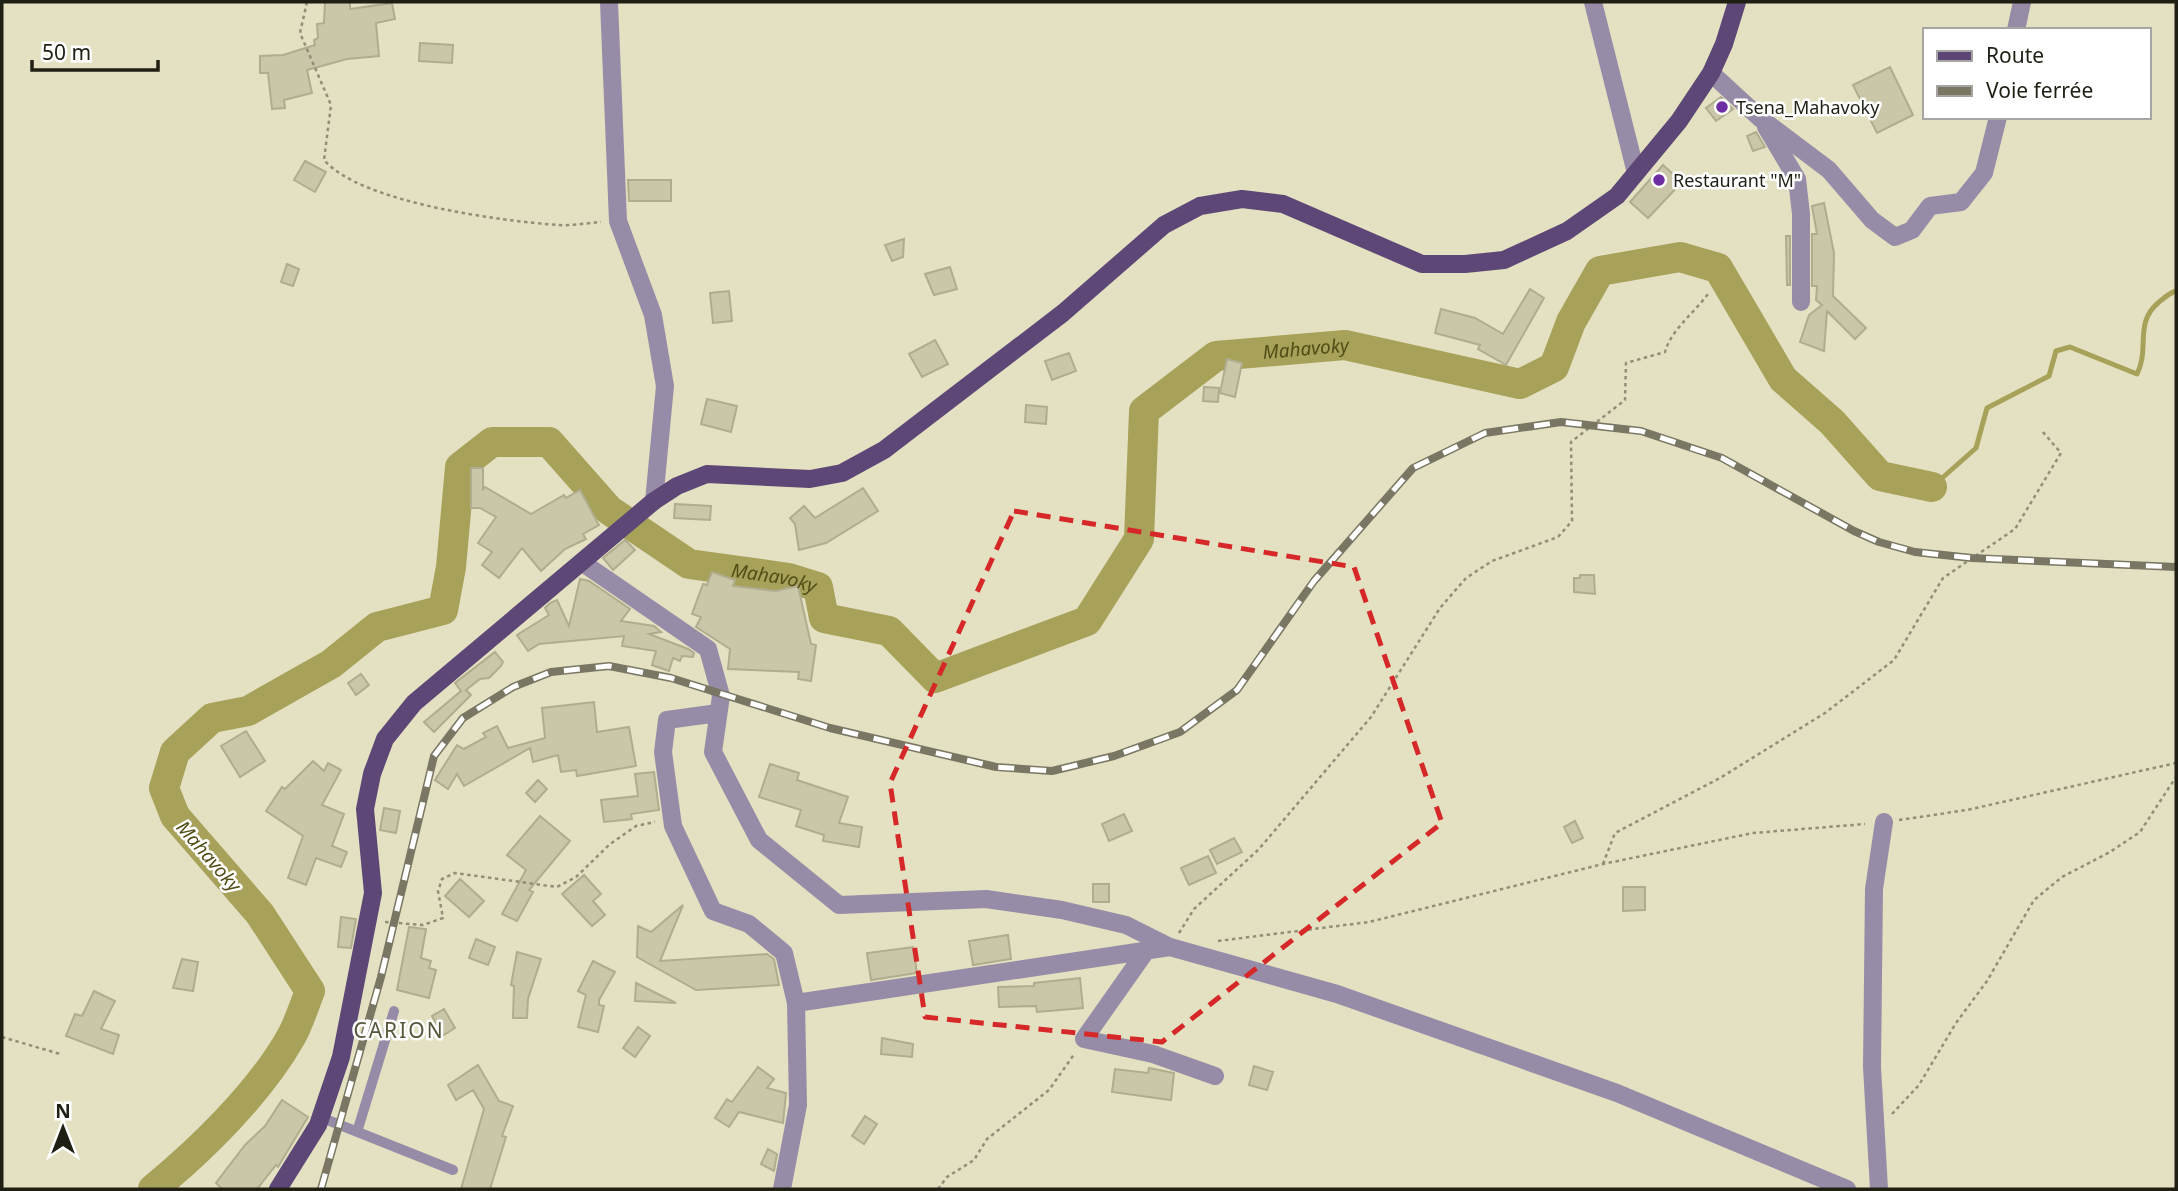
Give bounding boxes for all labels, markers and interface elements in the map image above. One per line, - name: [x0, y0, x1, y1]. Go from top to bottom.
- scale bar: [32, 28, 158, 72]
- legend: [1923, 28, 2150, 119]
- text: 50 m: [42, 38, 91, 66]
- text: Route: [1986, 41, 2044, 69]
- text: Voie ferrée: [1986, 76, 2093, 104]
- place label: Tsena_Mahavoky: [1736, 95, 1880, 119]
- marker: Tsena_Mahavoky: [1714, 99, 1730, 115]
- place label: Restaurant "M": [1673, 168, 1801, 192]
- marker: Restaurant "M": [1651, 172, 1667, 188]
- water label: Mahavoky: [1262, 332, 1351, 365]
- water label: Mahavoky: [730, 557, 821, 599]
- water label: Mahavoky: [171, 815, 248, 898]
- district label: CARION: [353, 1016, 445, 1044]
- north arrow: [28, 1093, 98, 1163]
- text: N: [55, 1098, 71, 1124]

